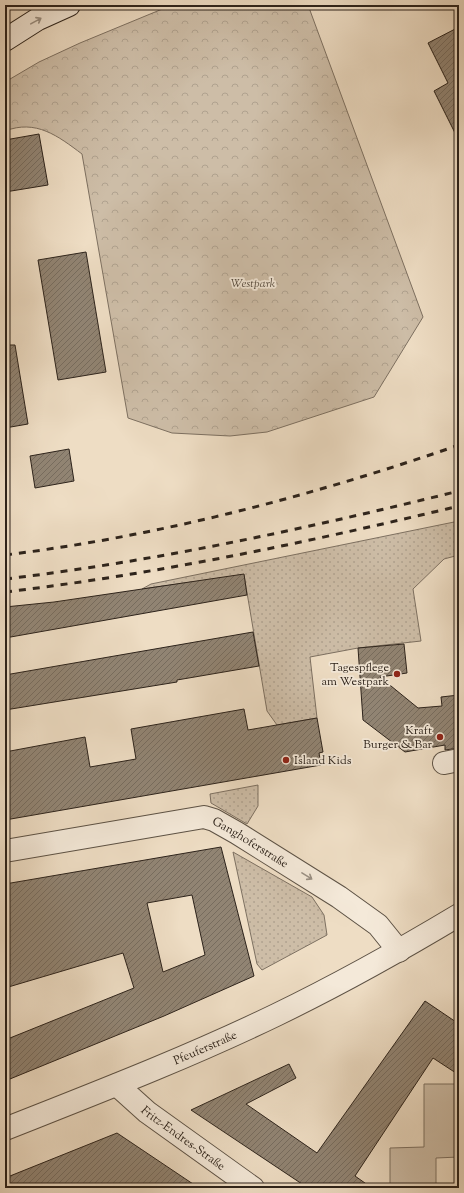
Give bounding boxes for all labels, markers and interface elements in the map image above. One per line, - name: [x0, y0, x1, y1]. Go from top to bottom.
- one-way arrow: [30, 16, 42, 24]
- park label: Westpark: [231, 275, 276, 293]
- place label: Tagespflege am Westpark: [321, 659, 389, 691]
- marker: Tagespflege am Westpark: [392, 669, 402, 679]
- place label: Kraft Burger & Bar: [363, 722, 432, 754]
- marker: Kraft Burger & Bar: [435, 732, 445, 742]
- place label: Island Kids: [294, 752, 352, 770]
- marker: Island Kids: [281, 755, 291, 765]
- street label: Ganghoferstraße: [209, 813, 292, 873]
- one-way arrow: [301, 872, 312, 881]
- street label: Pfeuferstraße: [171, 1026, 240, 1070]
- street label: Fritz-Endres-Straße: [136, 1102, 229, 1176]

